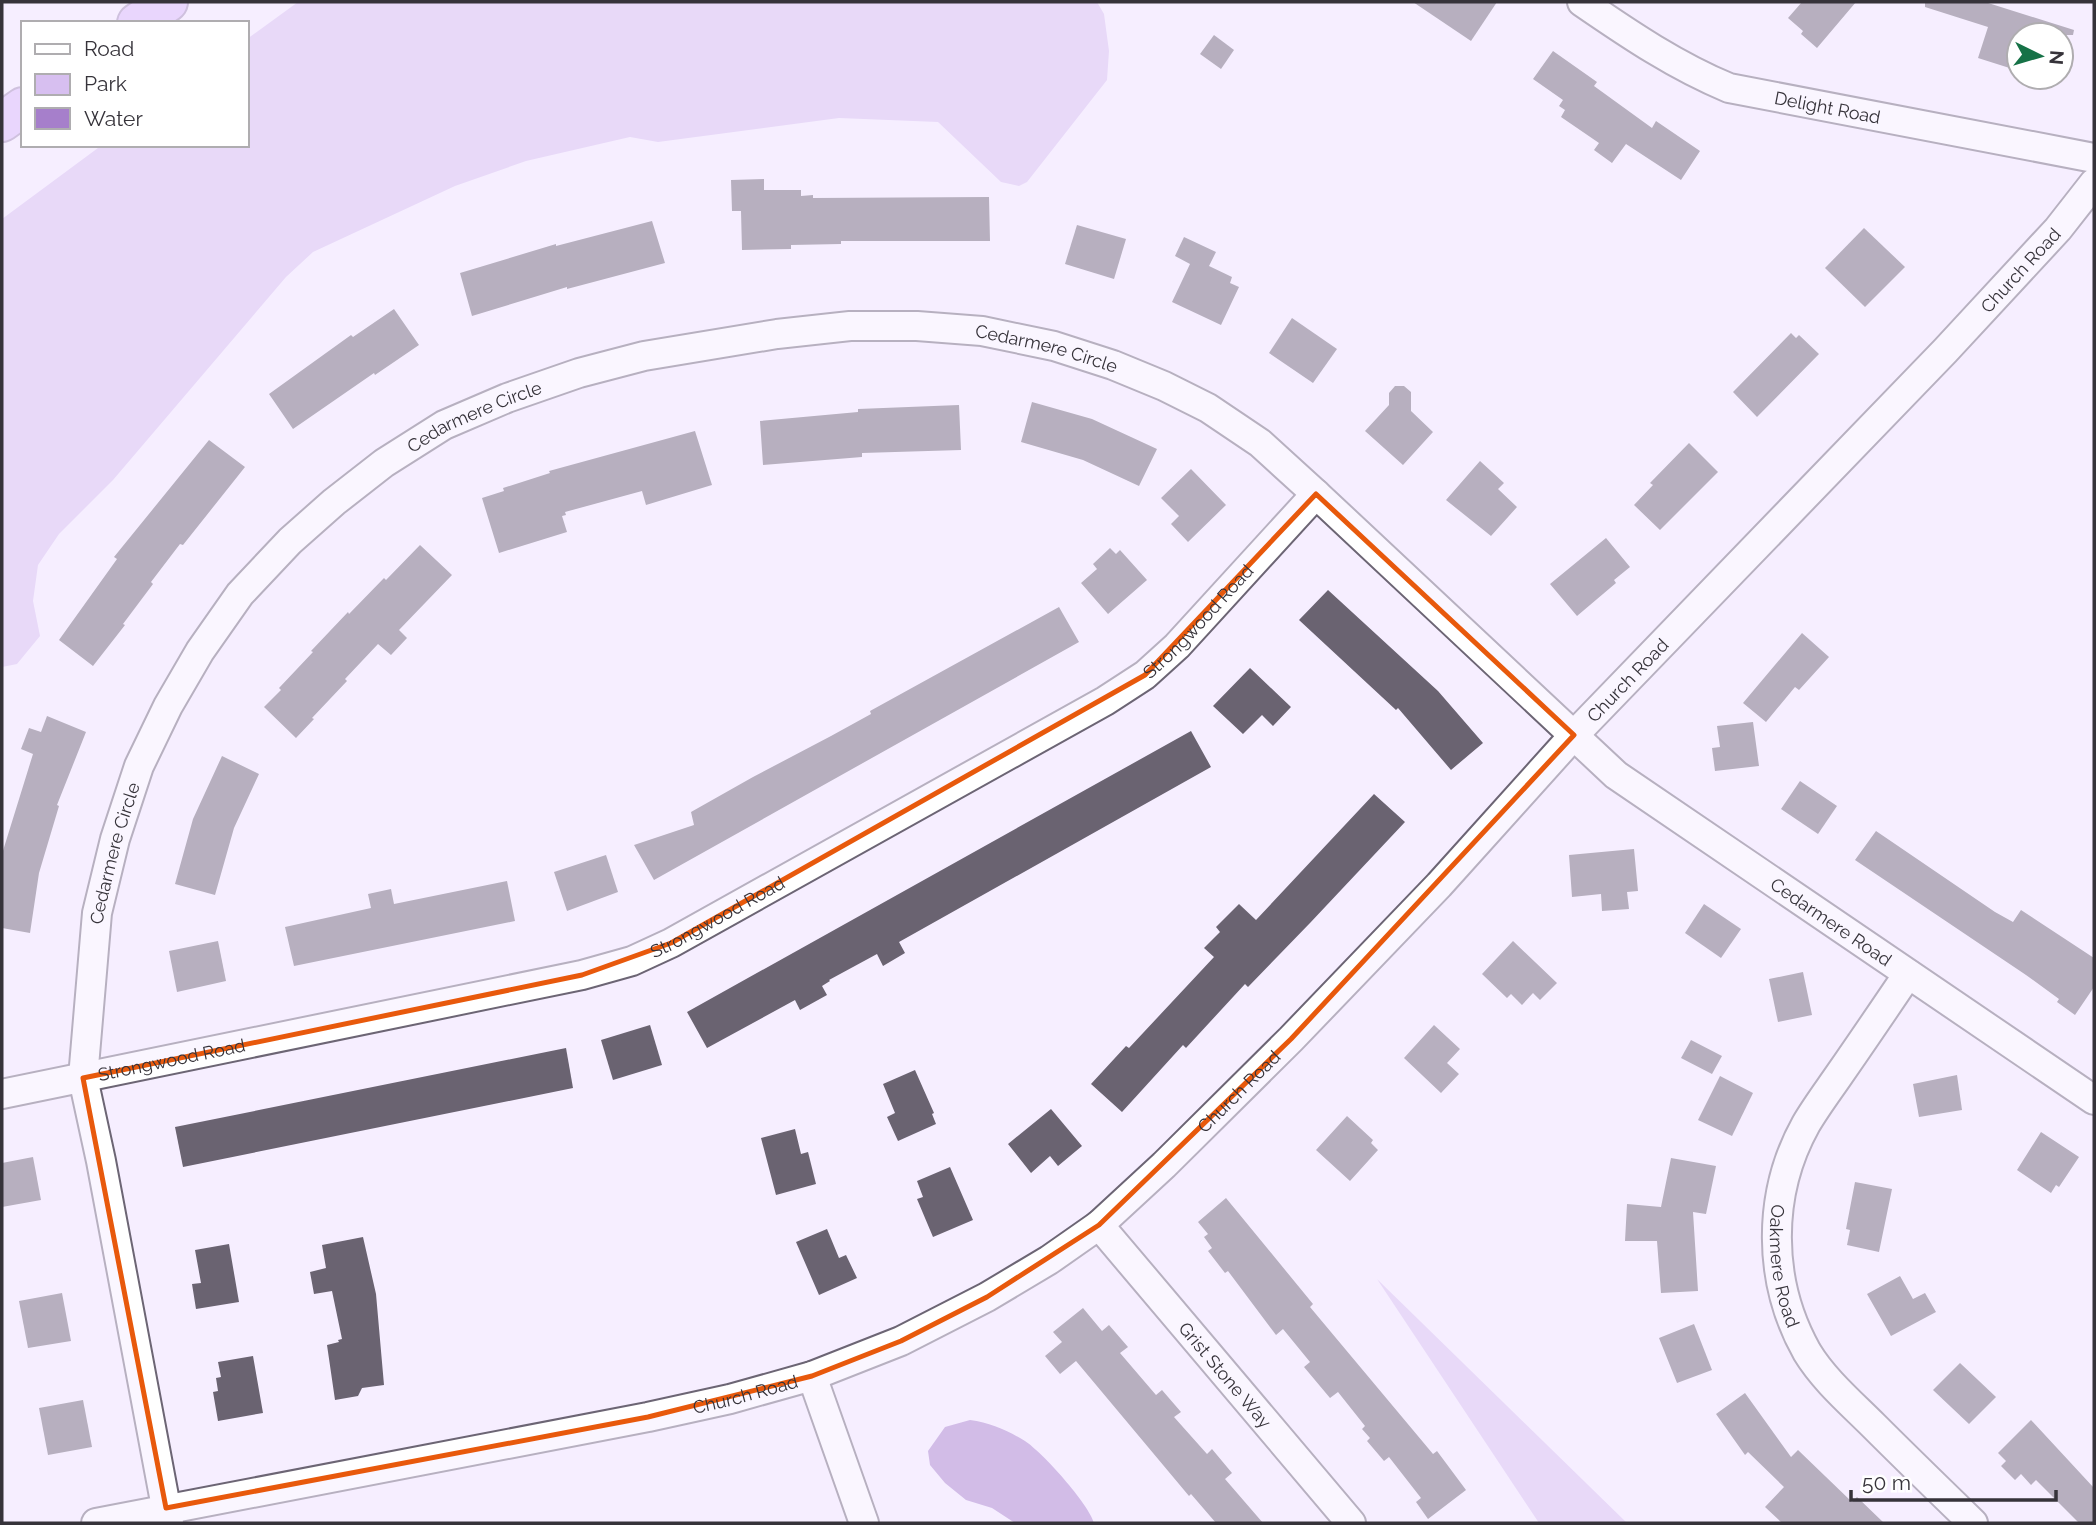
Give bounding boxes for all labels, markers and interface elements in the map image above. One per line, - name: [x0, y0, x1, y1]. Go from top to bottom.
- legend: [21, 21, 248, 147]
- north arrow: [2005, 21, 2075, 91]
- text: Road: [84, 36, 134, 61]
- text: N: [2045, 49, 2069, 66]
- text: Park: [84, 71, 127, 96]
- street label: Delight Road: [1773, 86, 1882, 127]
- text: Water: [84, 106, 143, 131]
- street label: Church Road: [1976, 223, 2065, 317]
- street label: Cedarmere Circle: [975, 320, 1121, 376]
- street label: Cedarmere Circle: [403, 376, 545, 456]
- street label: Strongwood Road: [1138, 560, 1257, 682]
- street label: Church Road: [1582, 634, 1672, 726]
- street label: Cedarmere Circle: [86, 779, 144, 925]
- street label: Strongwood Road: [647, 871, 788, 962]
- street label: Cedarmere Road: [1767, 873, 1896, 970]
- street label: Strongwood Road: [96, 1034, 247, 1085]
- street label: Church Road: [1193, 1046, 1284, 1137]
- street label: Oakmere Road: [1766, 1203, 1804, 1330]
- street label: Grist Stone Way: [1175, 1317, 1276, 1432]
- street label: Church Road: [691, 1370, 800, 1417]
- scale bar: [1851, 1458, 2056, 1502]
- text: 50 m: [1862, 1470, 1911, 1495]

